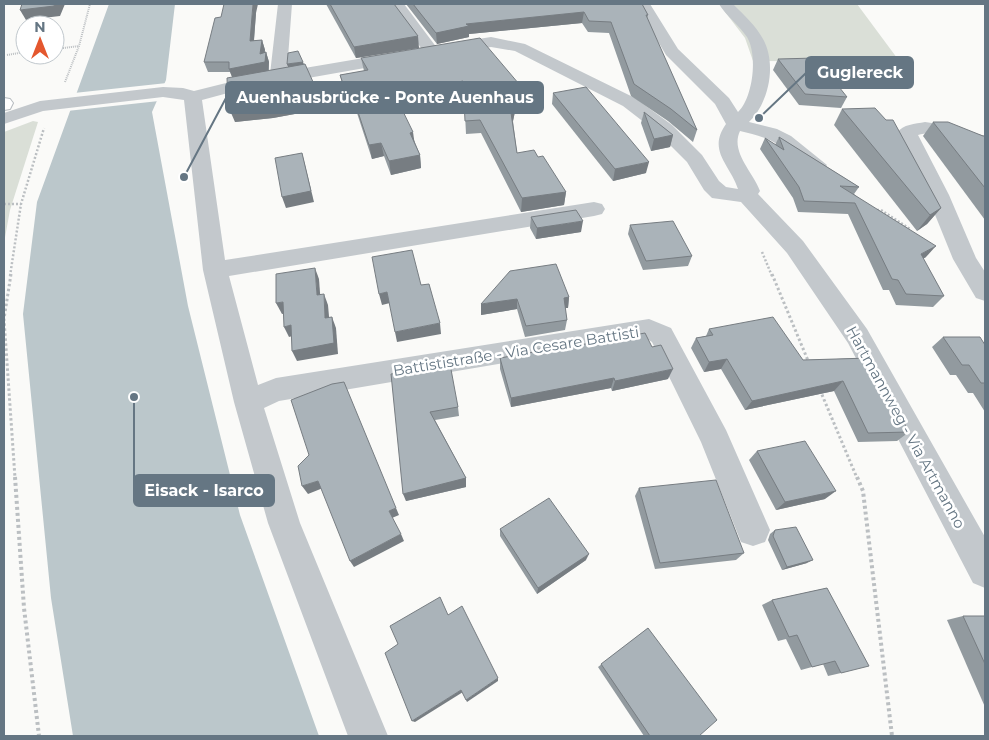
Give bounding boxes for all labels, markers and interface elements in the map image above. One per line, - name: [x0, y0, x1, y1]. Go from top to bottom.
- north arrow: [15, 15, 65, 65]
- text: N: [34, 18, 46, 36]
- callout: Guglereck: [806, 57, 913, 88]
- text: Guglereck: [817, 63, 904, 82]
- callout: Auenhausbrücke - Ponte Auenhaus: [226, 82, 543, 113]
- text: Auenhausbrücke - Ponte Auenhaus: [235, 88, 534, 107]
- street label: Battististraße - Via Cesare Battisti: [392, 322, 640, 380]
- street label: Hartmannweg - Via Artmanno: [842, 322, 970, 532]
- callout: Eisack - Isarco: [134, 475, 274, 506]
- text: Eisack - Isarco: [144, 481, 264, 500]

